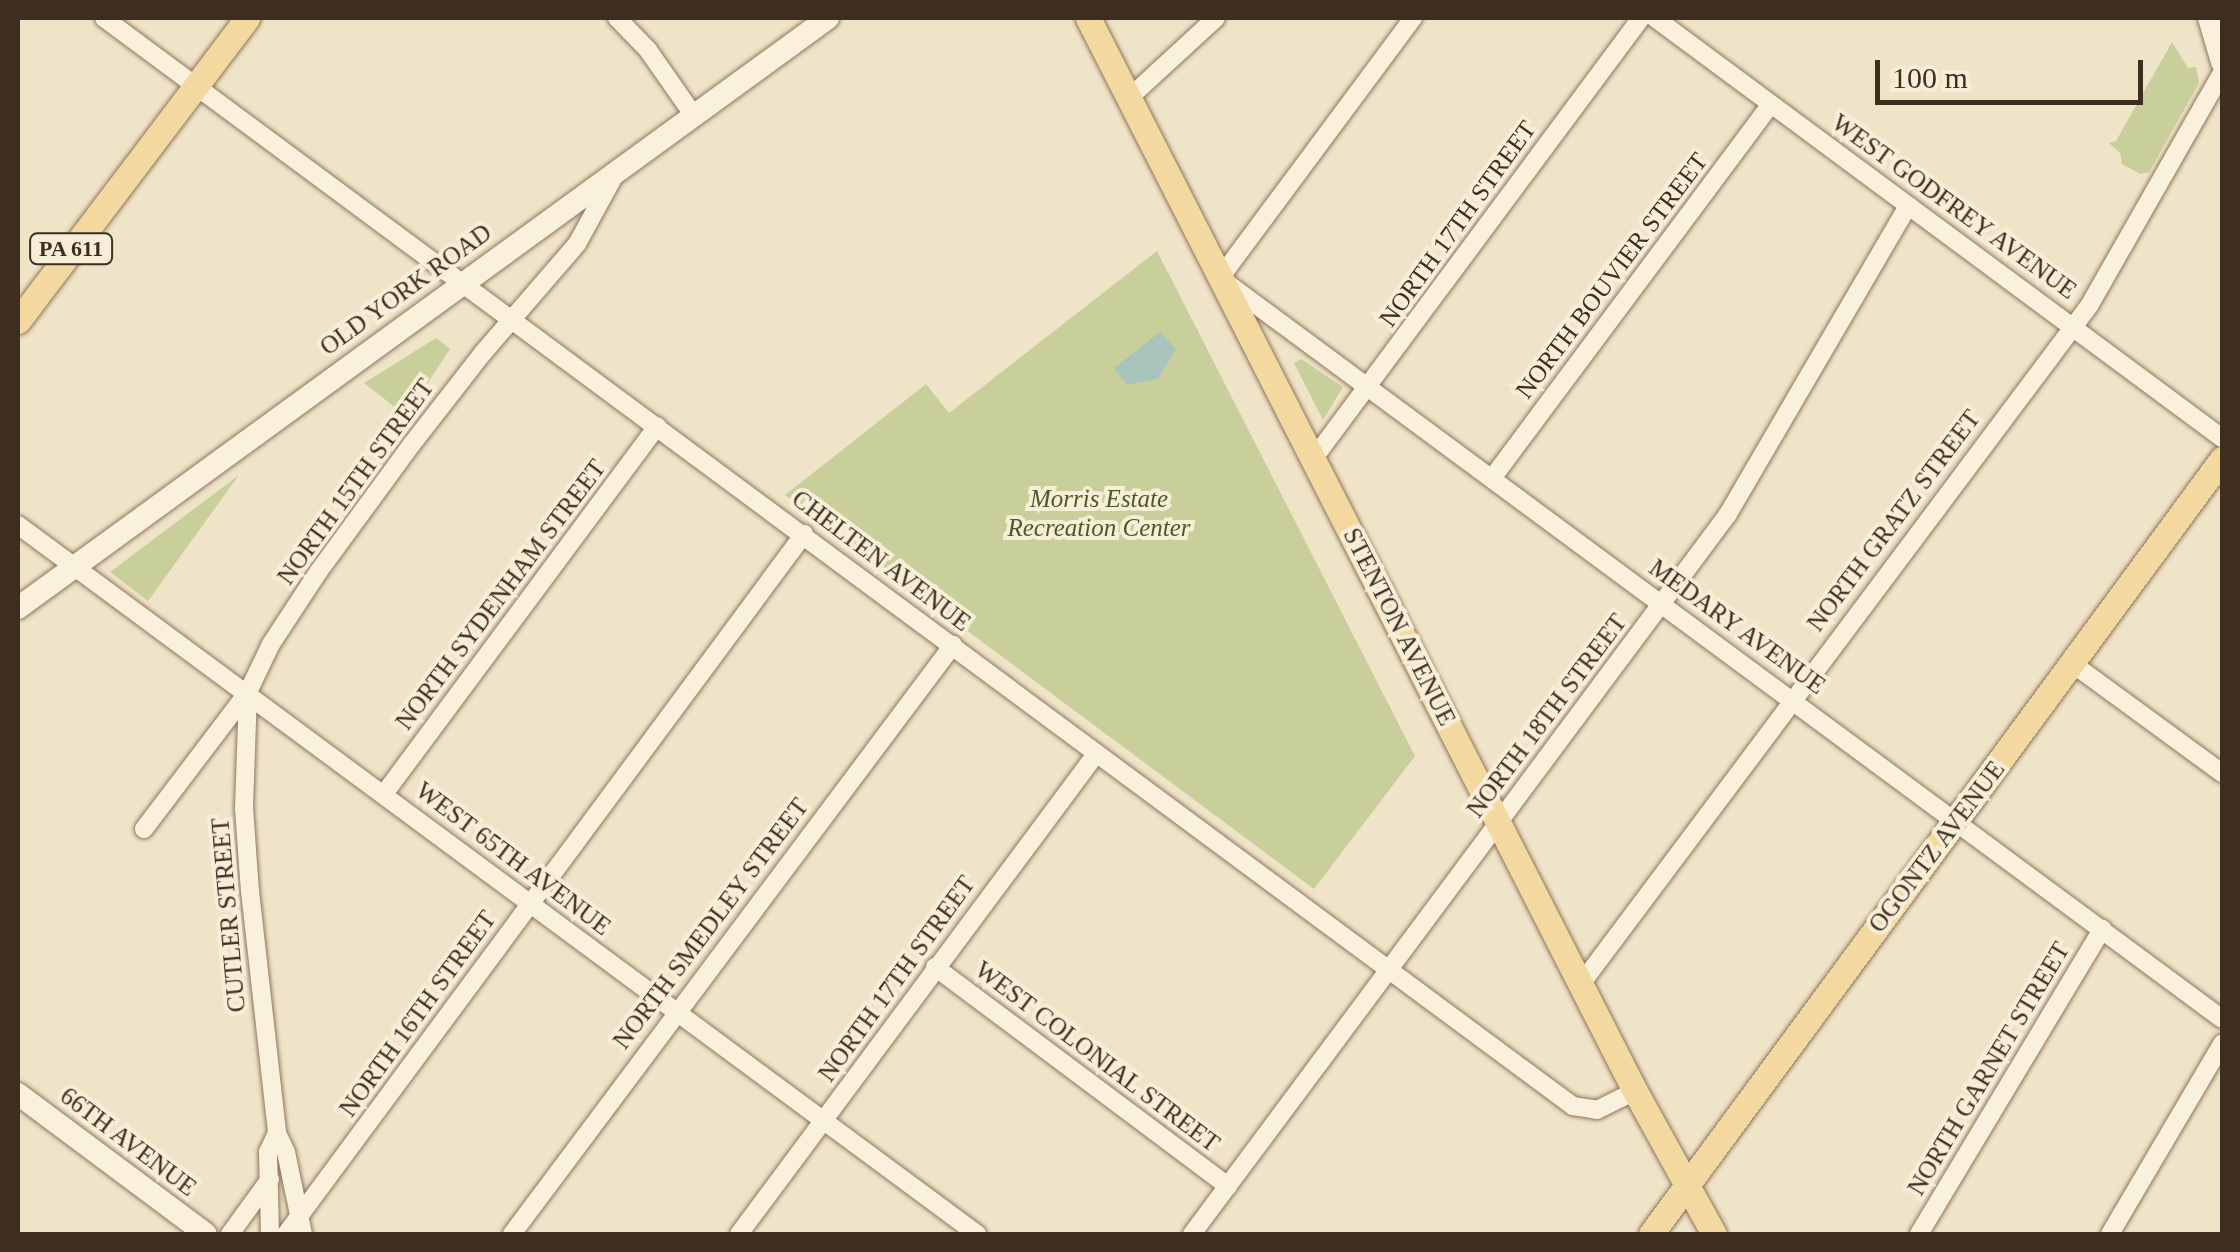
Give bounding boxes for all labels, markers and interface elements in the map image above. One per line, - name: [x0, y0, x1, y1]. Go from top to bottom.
- scale bar: [1880, 40, 2148, 102]
- text: 100 m: [1892, 61, 1968, 94]
- street label: WEST GODFREY AVENUE: [1825, 107, 2083, 307]
- street label: NORTH 17TH STREET: [1373, 115, 1543, 333]
- street label: NORTH BOUVIER STREET: [1510, 147, 1714, 405]
- street label: OLD YORK ROAD: [314, 217, 498, 363]
- road number: PA 611: [28, 232, 114, 266]
- street label: NORTH 15TH STREET: [271, 373, 441, 591]
- street label: NORTH GRATZ STREET: [1801, 404, 1987, 638]
- street label: NORTH SYDENHAM STREET: [390, 454, 612, 736]
- street label: CHELTEN AVENUE: [785, 484, 977, 638]
- park label: Morris Estate Recreation Center: [1007, 485, 1191, 544]
- street label: STENTON AVENUE: [1336, 523, 1462, 731]
- street label: MEDARY AVENUE: [1642, 552, 1832, 702]
- street label: NORTH 18TH STREET: [1461, 608, 1633, 824]
- street label: OGONTZ AVENUE: [1862, 755, 2012, 939]
- street label: WEST 65TH AVENUE: [409, 775, 617, 943]
- street label: NORTH SMEDLEY STREET: [607, 792, 815, 1056]
- street label: CUTLER STREET: [206, 816, 252, 1014]
- street label: NORTH 17TH STREET: [812, 870, 982, 1088]
- street label: NORTH 16TH STREET: [333, 905, 503, 1123]
- street label: NORTH GARNET STREET: [1901, 937, 2077, 1201]
- street label: WEST COLONIAL STREET: [968, 955, 1226, 1159]
- street label: 66TH AVENUE: [53, 1081, 203, 1203]

